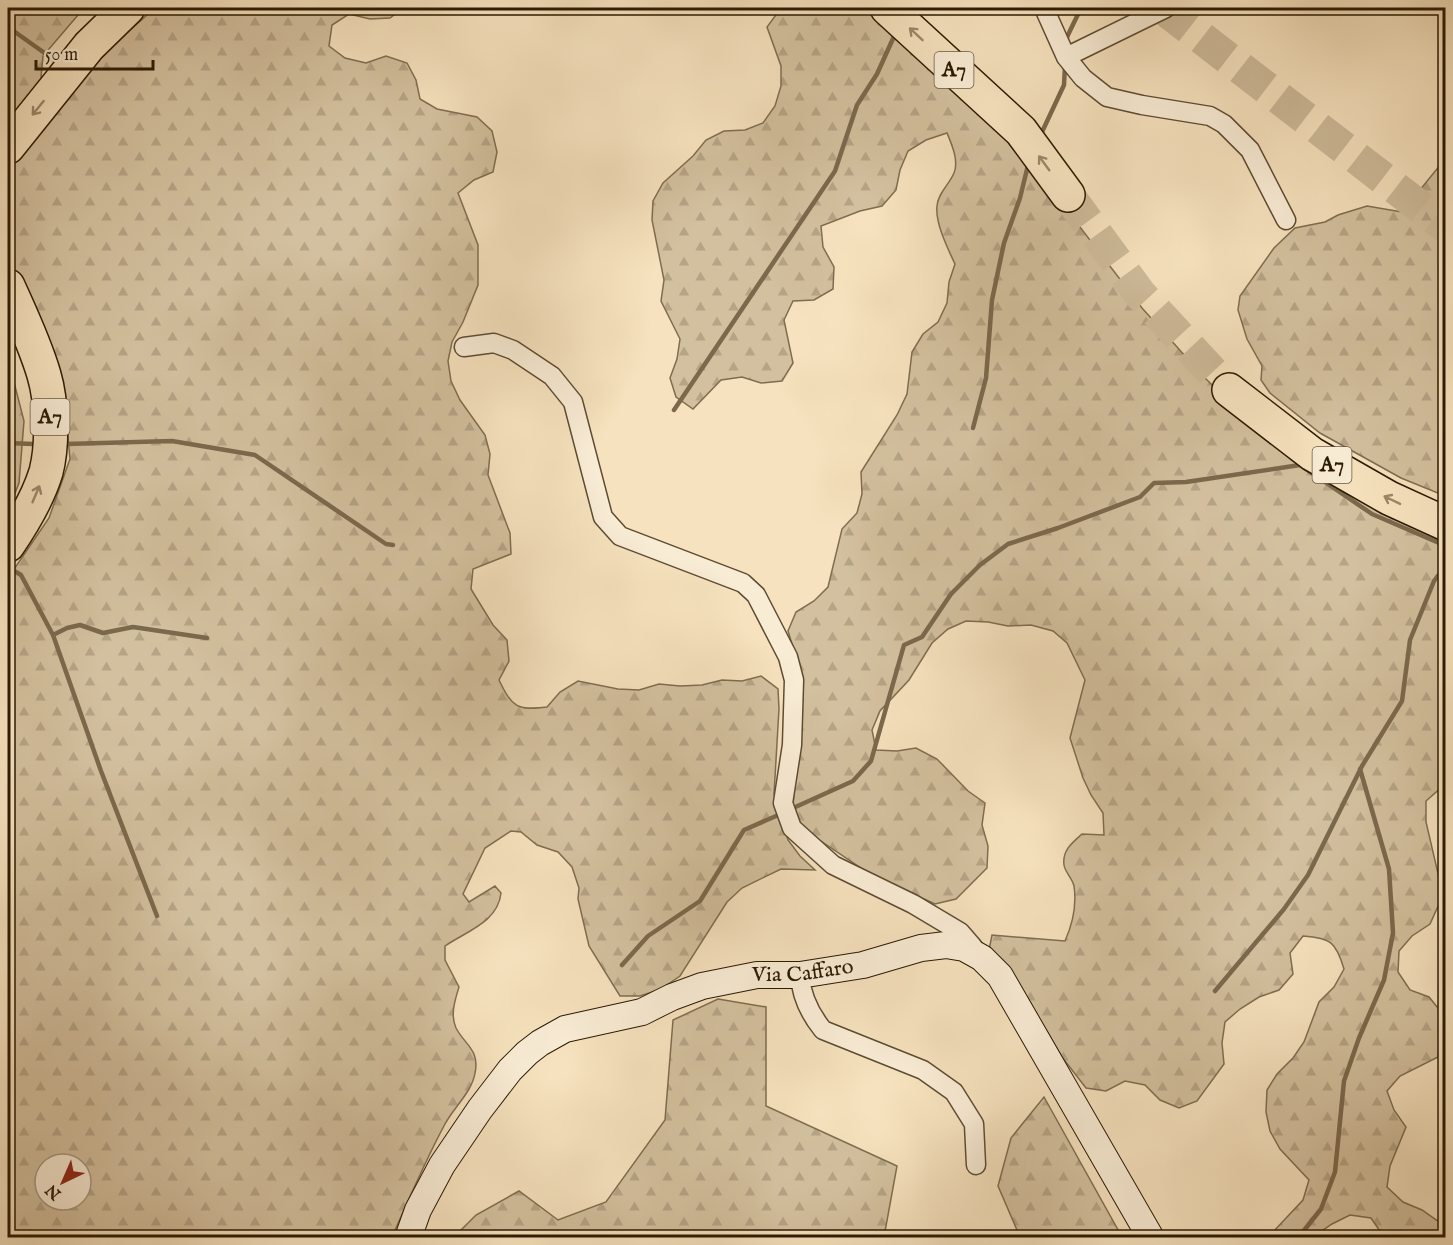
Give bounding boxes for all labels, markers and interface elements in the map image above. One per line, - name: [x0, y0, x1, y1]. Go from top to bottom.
- one-way arrow: [909, 27, 924, 41]
- scale bar: [36, 33, 153, 71]
- text: 50 m: [45, 44, 78, 67]
- road number: A7: [934, 52, 974, 88]
- one-way arrow: [32, 100, 45, 116]
- one-way arrow: [1038, 155, 1051, 171]
- road number: A7: [31, 399, 70, 435]
- road number: A7: [1312, 447, 1352, 483]
- one-way arrow: [31, 486, 42, 504]
- one-way arrow: [1384, 493, 1402, 505]
- street label: Via Caffaro: [751, 953, 856, 989]
- north arrow: [33, 1152, 93, 1212]
- text: N: [42, 1179, 67, 1204]

